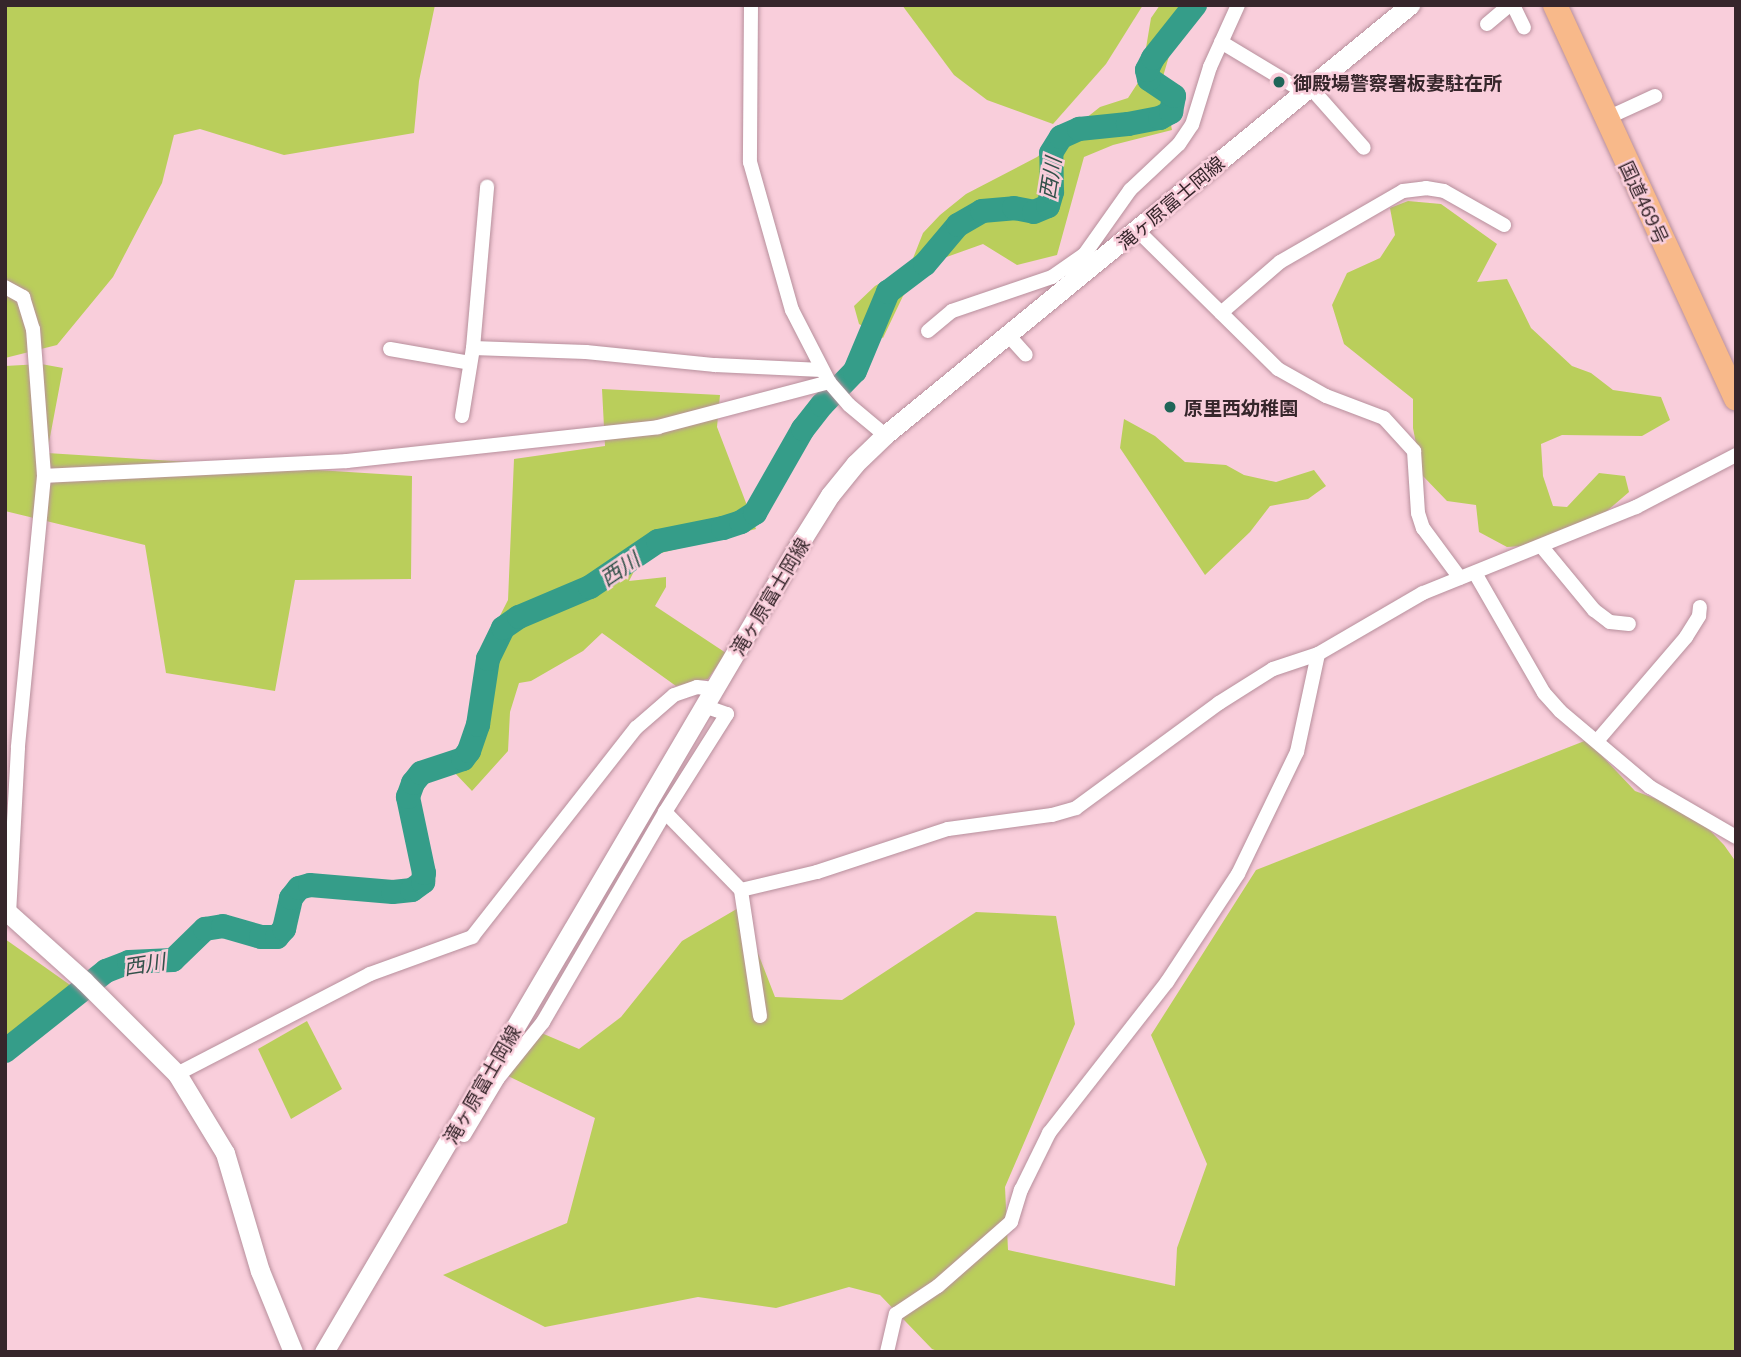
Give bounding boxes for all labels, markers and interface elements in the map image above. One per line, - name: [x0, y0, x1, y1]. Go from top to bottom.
- place label: 御殿場警察署板妻駐在所: [1293, 71, 1502, 93]
- marker: 御殿場警察署板妻駐在所: [1271, 74, 1287, 90]
- street label: 滝ヶ原富士岡線: [1112, 151, 1228, 253]
- water label: 西川: [1033, 155, 1065, 201]
- street label: 国道469号: [1616, 157, 1674, 247]
- place label: 原里西幼稚園: [1184, 396, 1298, 418]
- marker: 原里西幼稚園: [1162, 399, 1178, 415]
- street label: 滝ヶ原富士岡線: [725, 533, 813, 659]
- water label: 西川: [595, 546, 643, 590]
- water label: 西川: [121, 947, 167, 979]
- street label: 滝ヶ原富士岡線: [438, 1021, 524, 1147]

